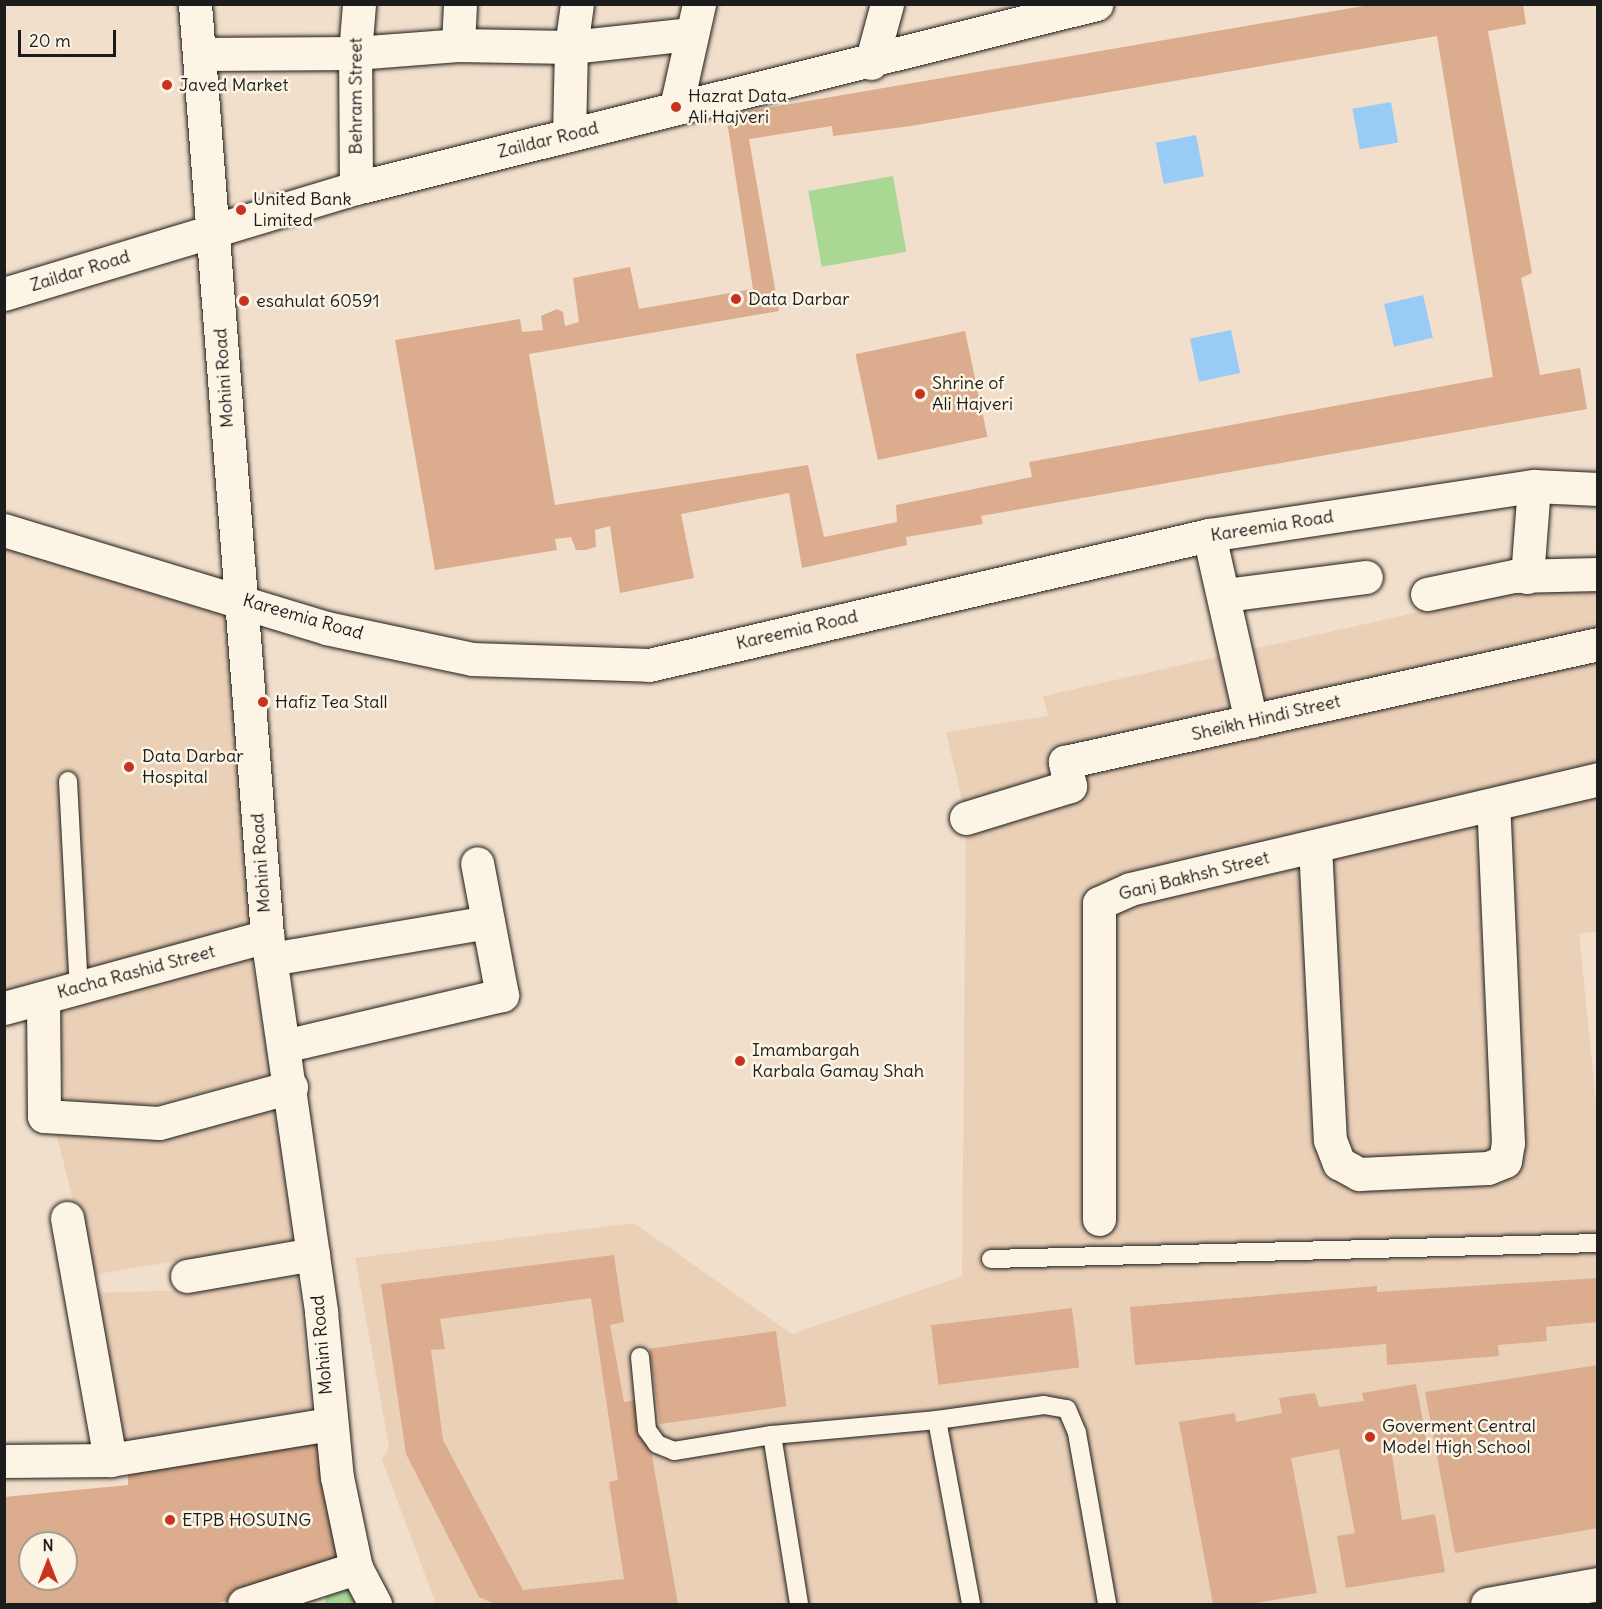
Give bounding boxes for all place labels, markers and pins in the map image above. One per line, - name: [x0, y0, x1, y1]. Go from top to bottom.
- place label: Javed Market: [179, 74, 289, 96]
- marker: Javed Market: [160, 78, 174, 92]
- place label: Hazrat Data Ali Hajveri: [688, 86, 787, 128]
- marker: Hazrat Data Ali Hajveri: [669, 100, 683, 114]
- place label: United Bank Limited: [253, 189, 352, 232]
- marker: United Bank Limited: [234, 203, 248, 217]
- place label: Data Darbar: [748, 288, 850, 310]
- place label: esahulat 60591: [256, 290, 380, 312]
- marker: Data Darbar: [729, 292, 743, 306]
- marker: esahulat 60591: [237, 294, 251, 308]
- place label: Shrine of Ali Hajveri: [932, 373, 1013, 416]
- marker: Shrine of Ali Hajveri: [913, 387, 927, 401]
- place label: Hafiz Tea Stall: [275, 691, 388, 713]
- marker: Hafiz Tea Stall: [256, 695, 270, 709]
- place label: Data Darbar Hospital: [142, 746, 244, 789]
- marker: Data Darbar Hospital: [120, 758, 138, 776]
- place label: Imambargah Karbala Gamay Shah: [752, 1040, 924, 1082]
- marker: Imambargah Karbala Gamay Shah: [733, 1054, 747, 1068]
- place label: Goverment Central Model High School: [1382, 1416, 1536, 1458]
- marker: Goverment Central Model High School: [1363, 1430, 1377, 1444]
- place label: ETPB HOSUING: [182, 1509, 311, 1531]
- marker: ETPB HOSUING: [163, 1513, 177, 1527]

